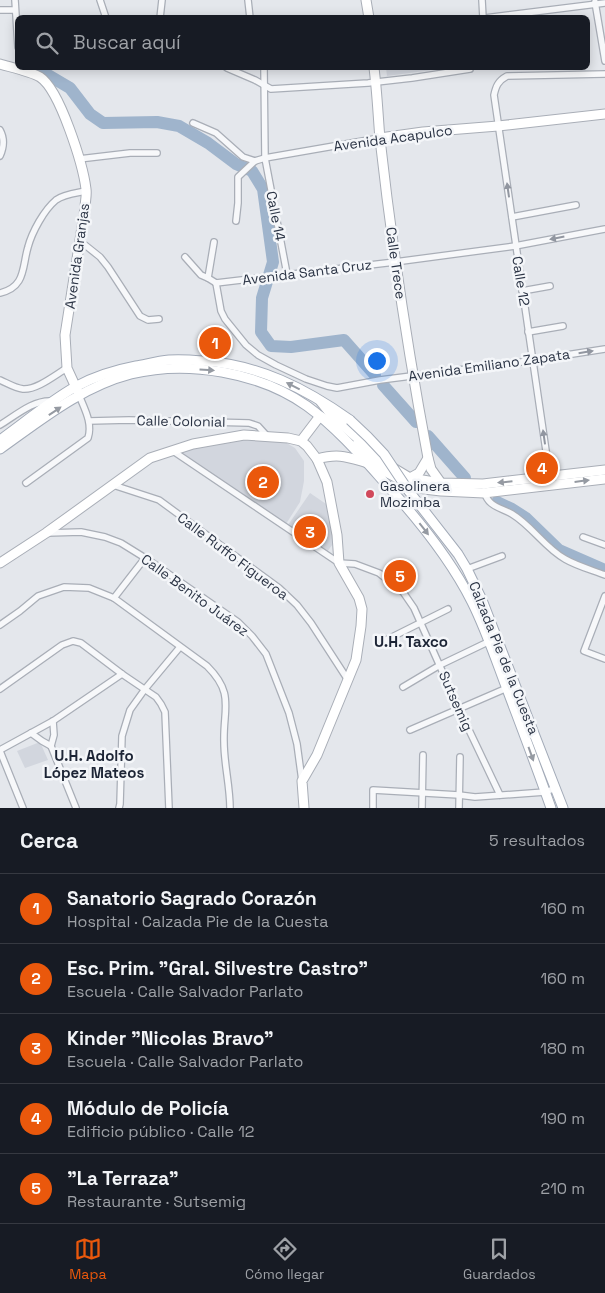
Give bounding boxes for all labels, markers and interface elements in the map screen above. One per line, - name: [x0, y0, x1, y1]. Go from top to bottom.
- search box: [15, 15, 590, 70]
- icon: search: [33, 29, 61, 57]
- text: Buscar aquí: [73, 30, 181, 55]
- street label: Avenida Acapulco: [332, 121, 454, 155]
- one-way arrow: [504, 181, 512, 197]
- street label: Calle 14: [262, 190, 290, 243]
- street label: Avenida Granjas: [61, 202, 93, 310]
- street label: Calle Trece: [382, 226, 410, 300]
- one-way arrow: [549, 234, 565, 242]
- street label: Avenida Santa Cruz: [241, 255, 373, 289]
- street label: Calle 12: [508, 255, 534, 307]
- pin: 1: [199, 324, 231, 362]
- street label: Avenida Emiliano Zapata: [407, 345, 571, 385]
- one-way arrow: [578, 347, 594, 355]
- your location: [364, 348, 390, 374]
- one-way arrow: [200, 366, 216, 374]
- one-way arrow: [286, 382, 300, 390]
- one-way arrow: [48, 407, 61, 416]
- street label: Calle Colonial: [136, 411, 226, 431]
- one-way arrow: [540, 429, 548, 445]
- pin: 4: [526, 449, 558, 487]
- pin: 2: [247, 463, 279, 501]
- place label: Gasolinera Mozimba: [380, 477, 450, 511]
- one-way arrow: [574, 477, 590, 485]
- one-way arrow: [496, 478, 512, 486]
- marker: Gasolinera Mozimba: [364, 488, 376, 500]
- street label: Calle Ruffo Figueroa: [174, 508, 292, 604]
- pin: 3: [294, 513, 326, 551]
- one-way arrow: [419, 522, 430, 535]
- street label: Calle Benito Juárez: [138, 550, 252, 640]
- pin: 5: [384, 557, 416, 595]
- street label: Calzada Pie de la Cuesta: [465, 579, 543, 737]
- district label: U.H. Taxco: [374, 632, 448, 651]
- street label: Sutsemig: [435, 668, 477, 734]
- district label: U.H. Adolfo López Mateos: [44, 746, 144, 782]
- one-way arrow: [528, 746, 535, 761]
- text: Cerca: [20, 827, 78, 854]
- text: 5 resultados: [489, 830, 585, 851]
- text: Sanatorio Sagrado Corazón: [67, 886, 317, 911]
- text: 1: [32, 898, 40, 919]
- text: 160 m: [540, 898, 585, 919]
- text: Hospital · Calzada Pie de la Cuesta: [67, 911, 329, 932]
- text: Esc. Prim. "Gral. Silvestre Castro": [67, 956, 368, 981]
- text: 2: [31, 968, 41, 989]
- text: 160 m: [540, 968, 585, 989]
- text: Escuela · Calle Salvador Parlato: [67, 981, 303, 1002]
- text: Kinder "Nicolas Bravo": [67, 1026, 274, 1051]
- text: 3: [31, 1038, 41, 1059]
- text: 180 m: [540, 1038, 585, 1059]
- text: Escuela · Calle Salvador Parlato: [67, 1051, 303, 1072]
- text: Módulo de Policía: [67, 1096, 229, 1121]
- text: 4: [31, 1108, 41, 1129]
- text: 190 m: [540, 1108, 585, 1129]
- text: Edificio público · Calle 12: [67, 1121, 254, 1142]
- text: "La Terraza": [67, 1166, 179, 1191]
- text: 5: [31, 1178, 41, 1199]
- text: 210 m: [541, 1178, 585, 1199]
- text: Restaurante · Sutsemig: [67, 1191, 246, 1212]
- tab: Mapa: [69, 1235, 106, 1283]
- tab: Cómo llegar: [245, 1235, 324, 1283]
- tab: Guardados: [463, 1235, 536, 1283]

